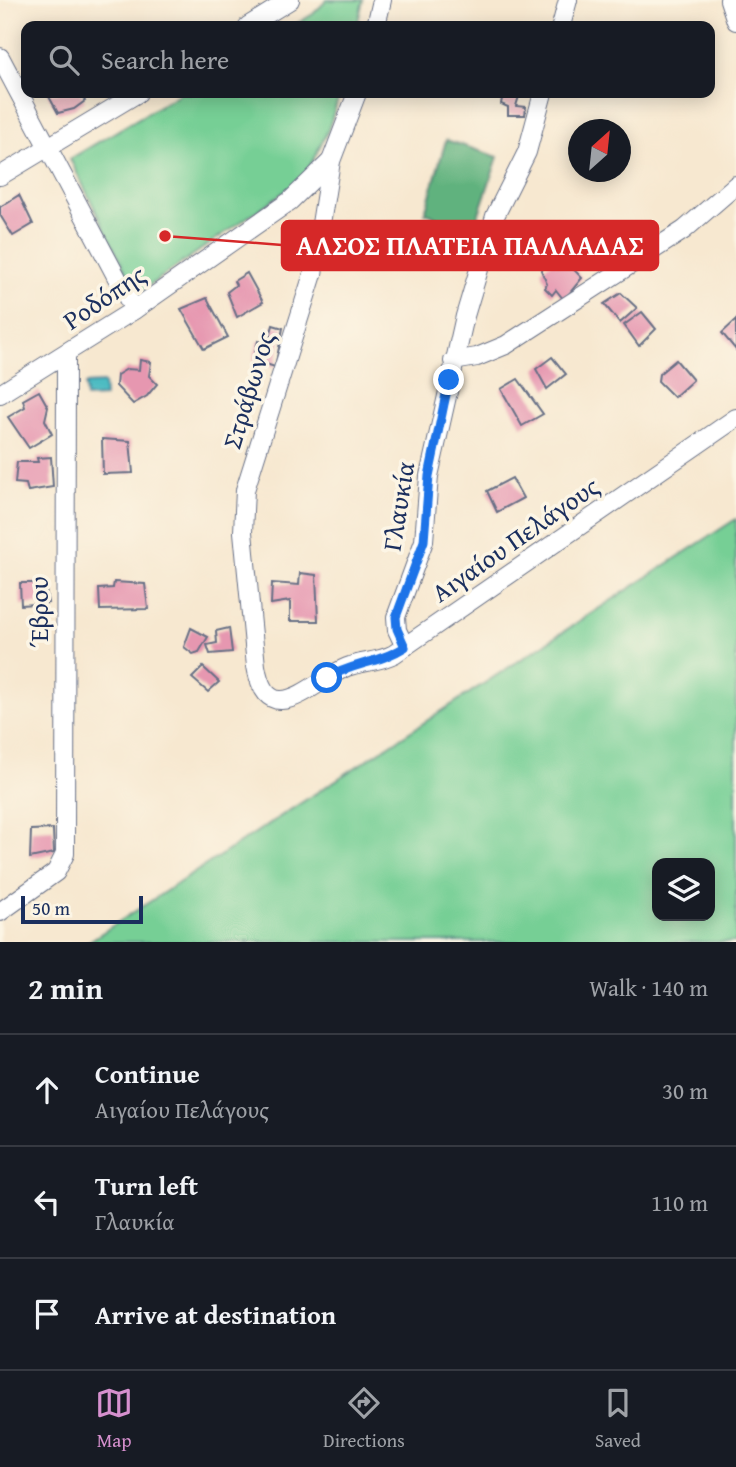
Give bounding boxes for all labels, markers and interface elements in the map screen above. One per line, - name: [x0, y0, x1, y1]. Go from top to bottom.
- search box: [21, 21, 715, 98]
- text: Search here: [101, 40, 229, 79]
- icon: search: [45, 41, 83, 79]
- north arrow: [568, 119, 631, 182]
- callout: ΑΛΣΟΣ ΠΛΑΤΕΙΑ ΠΑΛΛΑΔΑΣ: [282, 221, 658, 270]
- text: ΑΛΣΟΣ ΠΛΑΤΕΙΑ ΠΑΛΛΑΔΑΣ: [296, 224, 644, 265]
- street label: Ροδόπης: [55, 255, 153, 339]
- street label: Στράβωνος: [212, 326, 284, 454]
- route end: [433, 364, 464, 395]
- street label: Γλαυκία: [372, 458, 424, 554]
- street label: Αιγαίου Πελάγους: [423, 467, 607, 611]
- street label: Έβρου: [19, 576, 58, 648]
- route start: [311, 662, 342, 693]
- map controls: [652, 858, 715, 921]
- button: layers: [652, 858, 715, 921]
- scale bar: [21, 893, 144, 925]
- text: 50 m: [32, 894, 70, 922]
- text: 2 min: [28, 966, 103, 1010]
- text: Walk · 140 m: [589, 971, 708, 1004]
- text: Continue: [95, 1054, 200, 1093]
- icon: ahead: [28, 1071, 66, 1109]
- text: 30 m: [662, 1074, 708, 1107]
- text: Αιγαίου Πελάγους: [95, 1093, 269, 1126]
- text: Turn left: [95, 1166, 198, 1205]
- icon: left: [28, 1183, 66, 1221]
- text: 110 m: [651, 1186, 708, 1219]
- text: Γλαυκία: [95, 1205, 175, 1238]
- icon: arrive: [28, 1295, 66, 1333]
- text: Arrive at destination: [95, 1295, 336, 1334]
- tab: Map: [95, 1384, 133, 1454]
- tab: Directions: [323, 1384, 405, 1454]
- tab: Saved: [595, 1384, 641, 1454]

